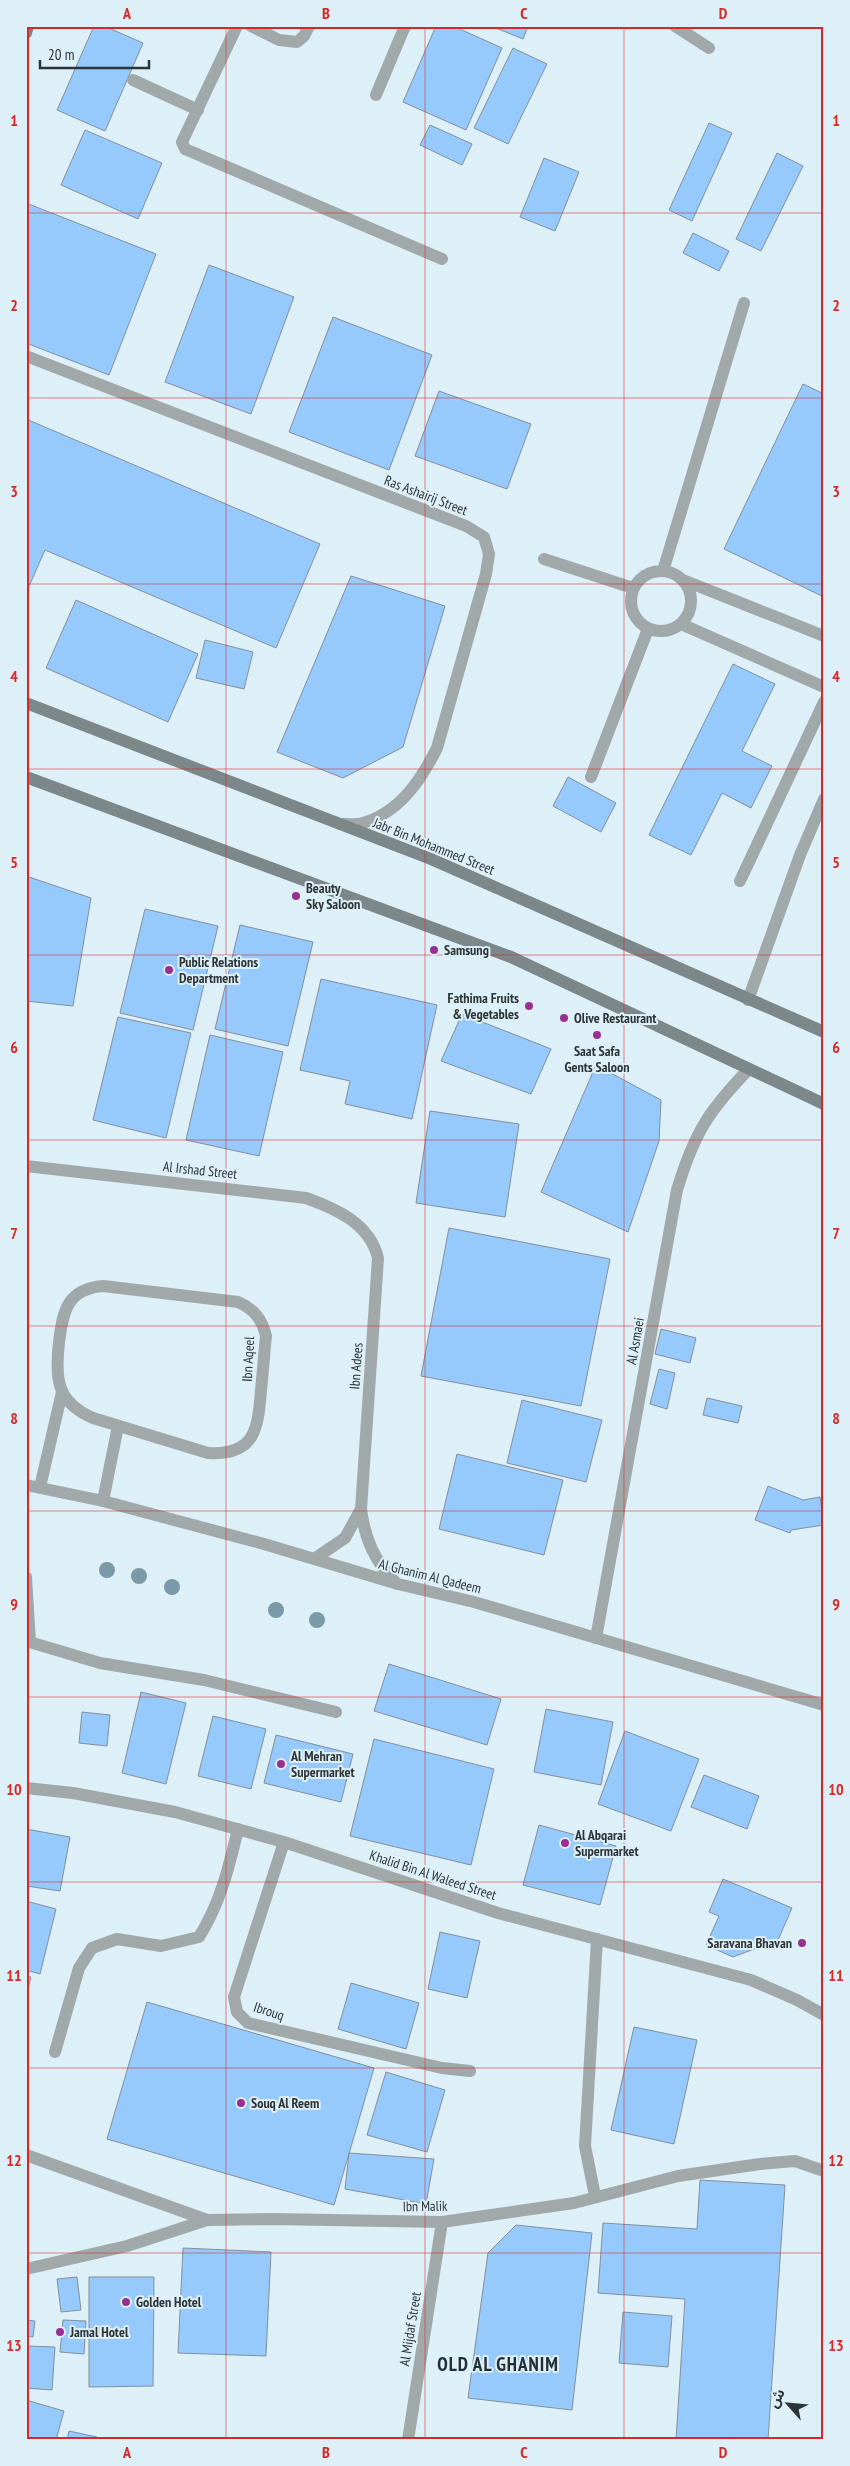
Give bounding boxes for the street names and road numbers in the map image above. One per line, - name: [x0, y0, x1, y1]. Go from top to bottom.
- street label: Ras Ashairij Street: [382, 471, 470, 519]
- street label: Jabr Bin Mohammed Street: [370, 813, 497, 879]
- street label: Al Irshad Street: [162, 1157, 238, 1183]
- street label: Al Asmaei: [622, 1316, 648, 1366]
- street label: Ibn Aqeel: [238, 1335, 258, 1382]
- street label: Ibn Adees: [345, 1342, 367, 1390]
- street label: Al Ghanim Al Qadeem: [377, 1555, 483, 1597]
- street label: Khalid Bin Al Waleed Street: [367, 1846, 499, 1904]
- street label: Ibrouq: [251, 1998, 287, 2024]
- street label: Ibn Malik: [402, 2197, 448, 2215]
- street label: Al Mijdaf Street: [395, 2290, 425, 2367]

